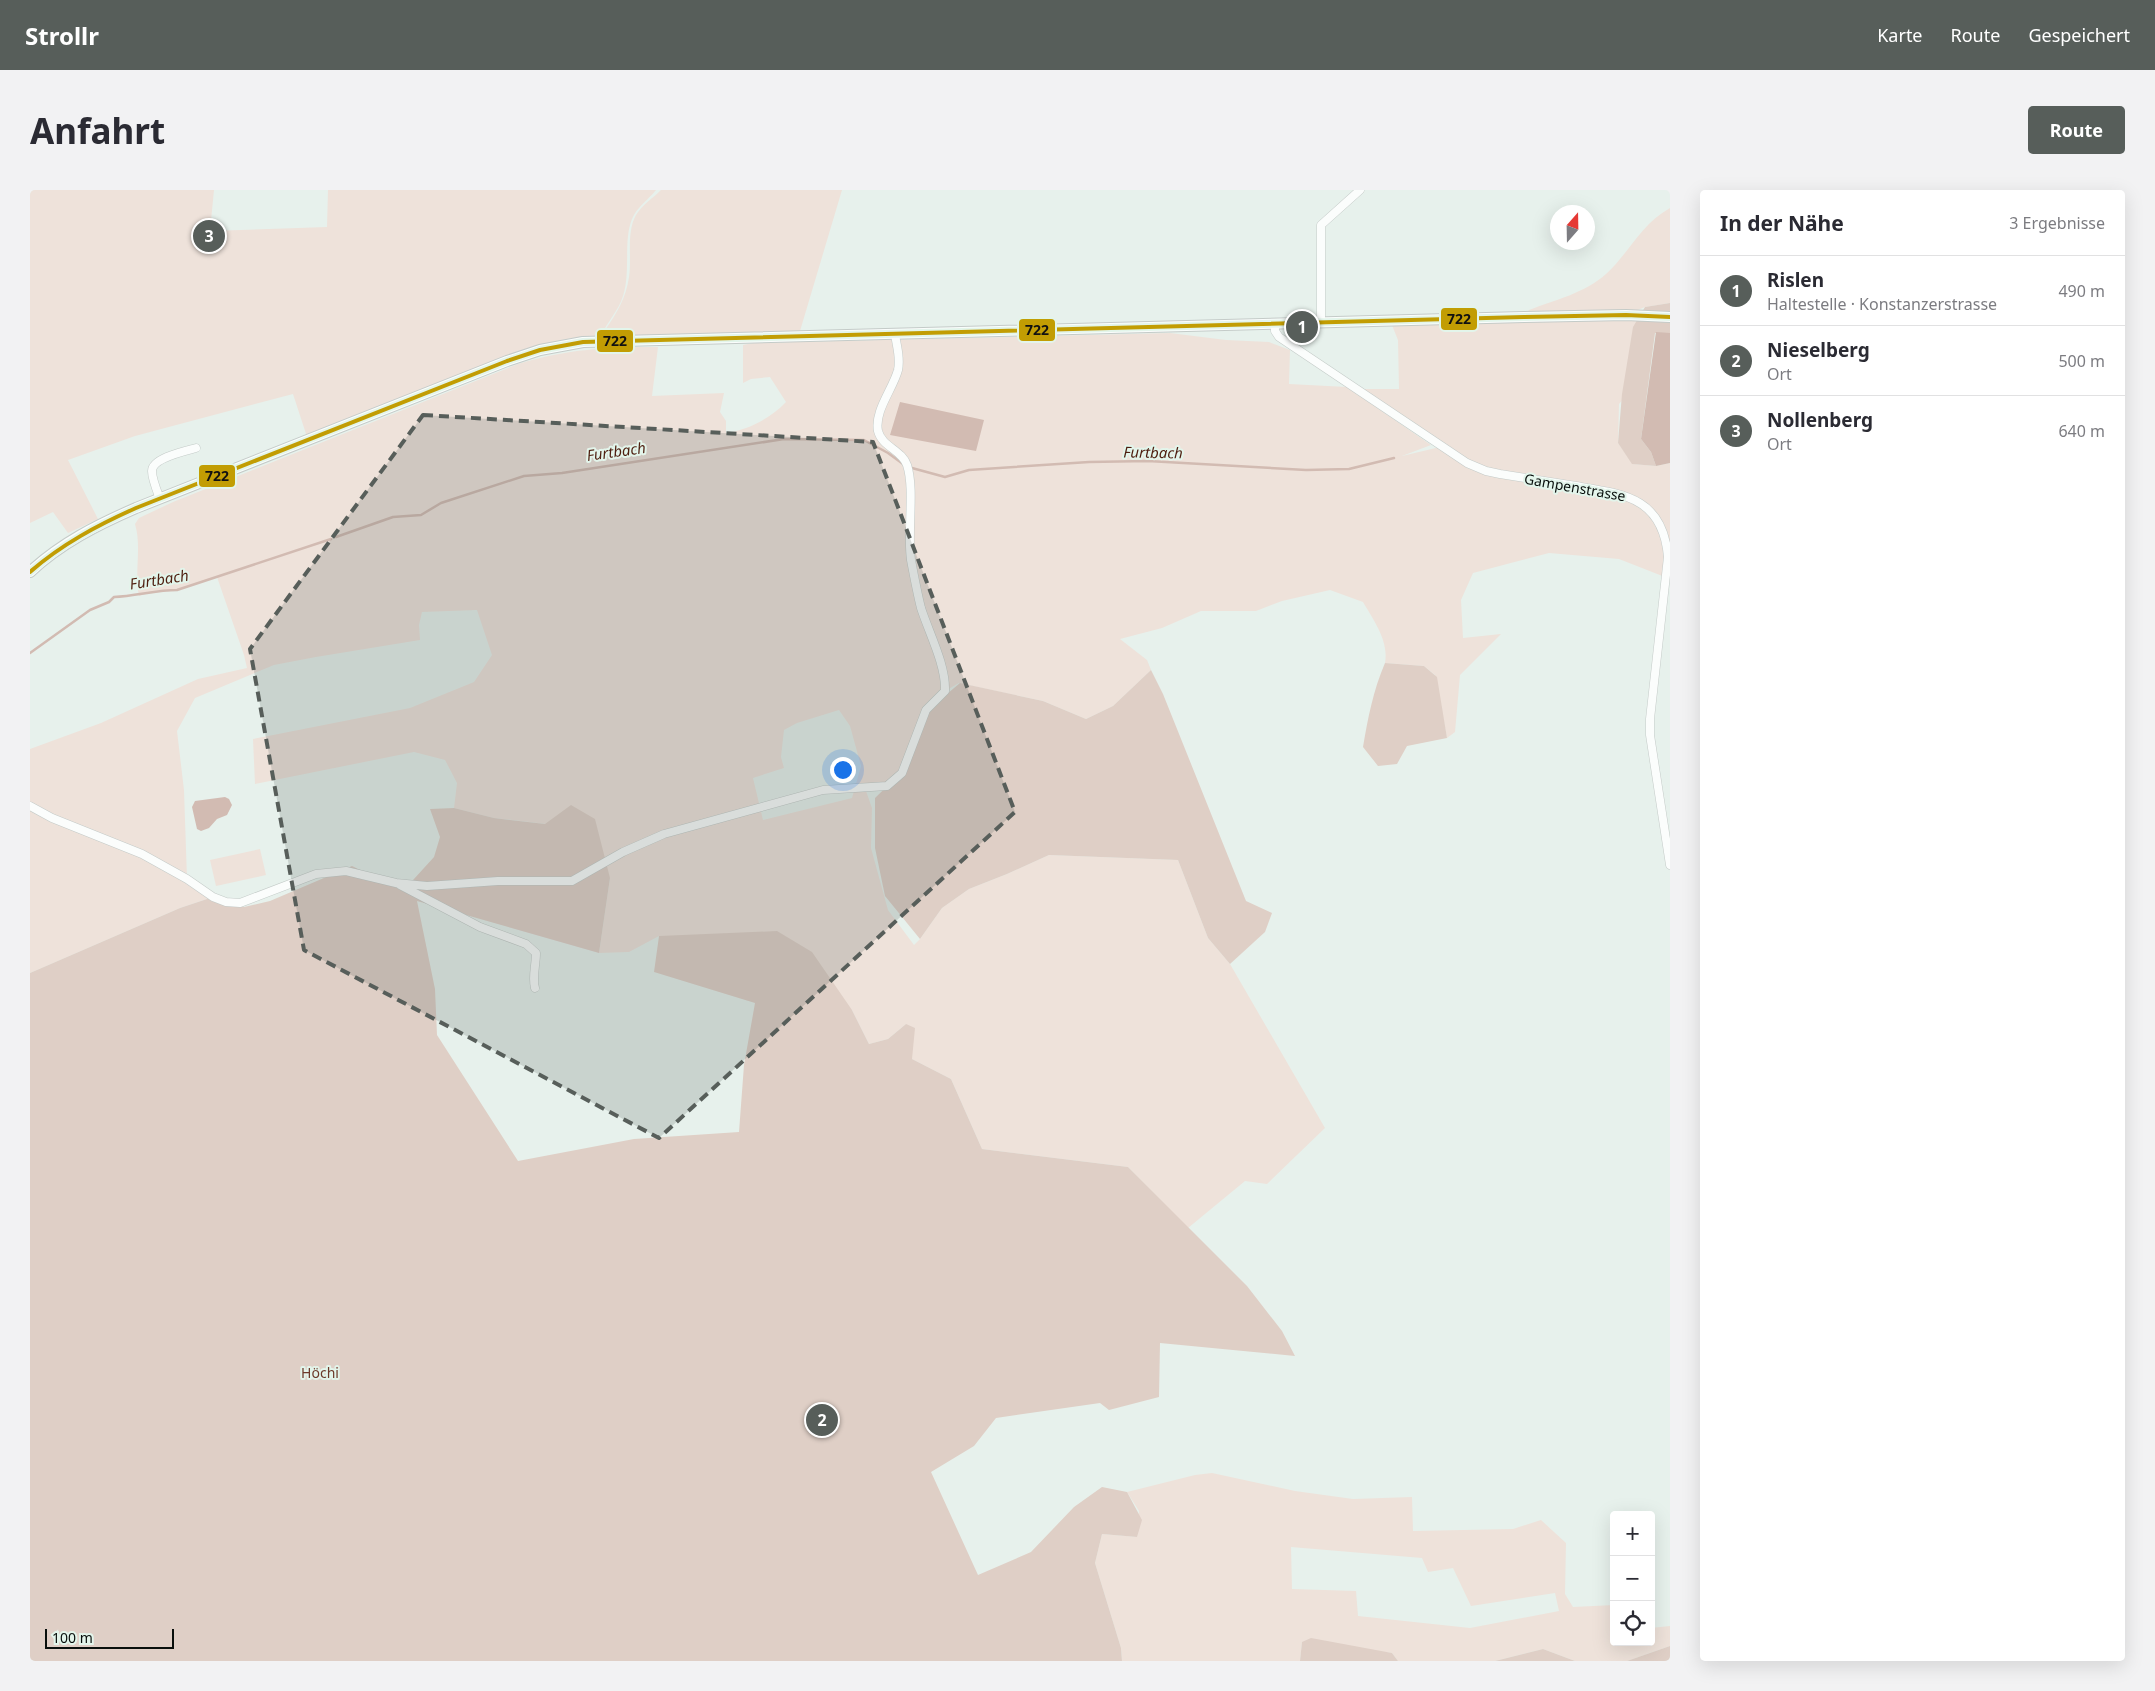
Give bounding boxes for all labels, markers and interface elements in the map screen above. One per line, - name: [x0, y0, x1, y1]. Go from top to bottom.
- text: Strollr: [25, 19, 99, 52]
- text: Karte: [1877, 23, 1923, 47]
- text: Route: [1951, 23, 2000, 47]
- text: Gespeichert: [2028, 23, 2130, 47]
- button: Route: [2028, 106, 2125, 154]
- text: Anfahrt: [30, 107, 165, 154]
- north arrow: [1550, 205, 1595, 250]
- text: In der Nähe: [1720, 209, 1844, 237]
- text: 3 Ergebnisse: [2009, 212, 2105, 234]
- pin: 3: [193, 217, 225, 255]
- text: Rislen: [1767, 267, 1824, 293]
- text: 1: [1731, 280, 1741, 302]
- text: 490 m: [2058, 280, 2105, 302]
- text: Haltestelle · Konstanzerstrasse: [1767, 293, 1997, 315]
- line badge: 722: [1440, 307, 1478, 331]
- pin: 1: [1286, 308, 1318, 346]
- text: 722: [1447, 309, 1471, 328]
- line badge: 722: [1018, 318, 1056, 342]
- text: 722: [1025, 320, 1049, 339]
- line badge: 722: [596, 329, 634, 353]
- text: 722: [603, 331, 627, 350]
- text: Nieselberg: [1767, 337, 1870, 363]
- text: 2: [1731, 350, 1741, 372]
- text: 500 m: [2058, 350, 2105, 372]
- text: Ort: [1767, 363, 1792, 385]
- text: Nollenberg: [1767, 407, 1873, 433]
- text: 3: [1731, 420, 1741, 442]
- text: 640 m: [2058, 420, 2105, 442]
- text: Ort: [1767, 433, 1792, 455]
- water label: Furtbach: [585, 437, 647, 465]
- water label: Furtbach: [1123, 441, 1183, 463]
- line badge: 722: [198, 464, 236, 488]
- text: 722: [205, 466, 229, 485]
- street label: Gampenstrasse: [1523, 469, 1627, 505]
- water label: Furtbach: [128, 564, 190, 594]
- your location: [830, 757, 856, 783]
- park label: Höchi: [301, 1363, 339, 1382]
- pin: 2: [806, 1401, 838, 1439]
- map controls: [1610, 1511, 1655, 1646]
- button: +: [1610, 1511, 1655, 1556]
- button: −: [1610, 1556, 1655, 1601]
- button: locate: [1610, 1601, 1655, 1646]
- scale bar: [45, 1626, 174, 1649]
- text: 100 m: [52, 1628, 93, 1647]

